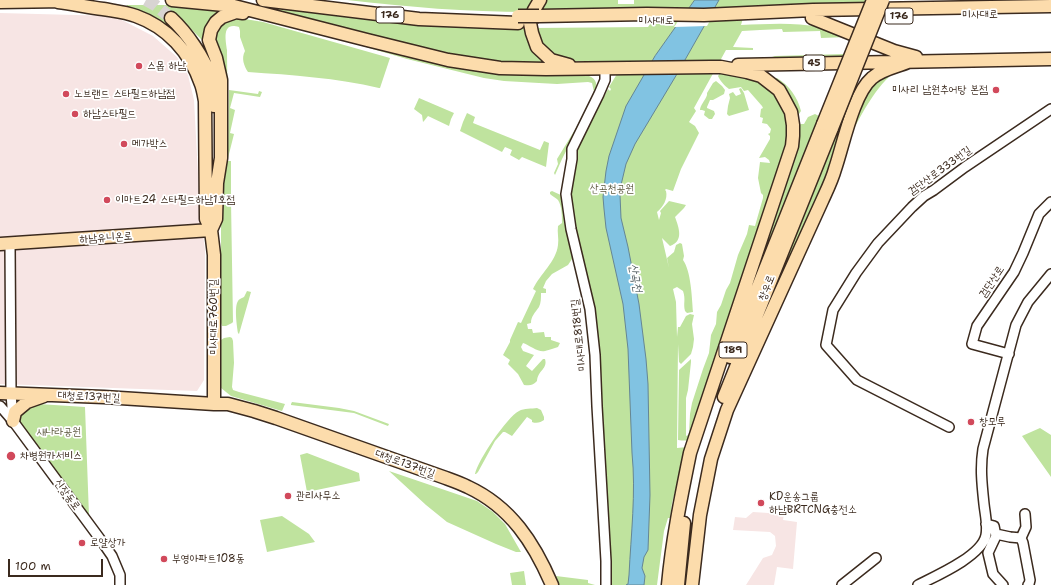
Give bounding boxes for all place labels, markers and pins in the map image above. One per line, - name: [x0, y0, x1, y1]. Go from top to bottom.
- place label: 스몹 하남: [147, 59, 186, 73]
- marker: 스몹 하남: [134, 61, 144, 71]
- place label: 미사리 남원추어탕 본점: [892, 83, 988, 97]
- marker: 미사리 남원추어탕 본점: [991, 85, 1001, 95]
- place label: 노브랜드 스타필드하남점: [74, 87, 175, 101]
- marker: 노브랜드 스타필드하남점: [61, 89, 71, 99]
- place label: 하남스타필드: [83, 107, 136, 121]
- marker: 하남스타필드: [70, 109, 80, 119]
- place label: 메가박스: [132, 137, 167, 151]
- marker: 메가박스: [119, 139, 129, 149]
- place label: 이마트24 스타필드하남1호점: [115, 193, 235, 207]
- marker: 이마트24 스타필드하남1호점: [102, 195, 112, 205]
- place label: 창모루: [979, 415, 1006, 429]
- marker: 창모루: [966, 417, 976, 427]
- place label: 차병원카서비스: [20, 449, 82, 463]
- marker: 차병원카서비스: [5, 450, 17, 462]
- place label: 관리사무소: [296, 489, 340, 503]
- place label: KD운송그룹 하남BRTCNG충전소: [769, 490, 857, 516]
- marker: 관리사무소: [283, 491, 293, 501]
- marker: KD운송그룹 하남BRTCNG충전소: [756, 498, 766, 508]
- place label: 로얄상가: [90, 536, 125, 550]
- marker: 로얄상가: [77, 538, 87, 548]
- place label: 부영아파트108동: [172, 552, 245, 566]
- marker: 부영아파트108동: [159, 554, 169, 564]

